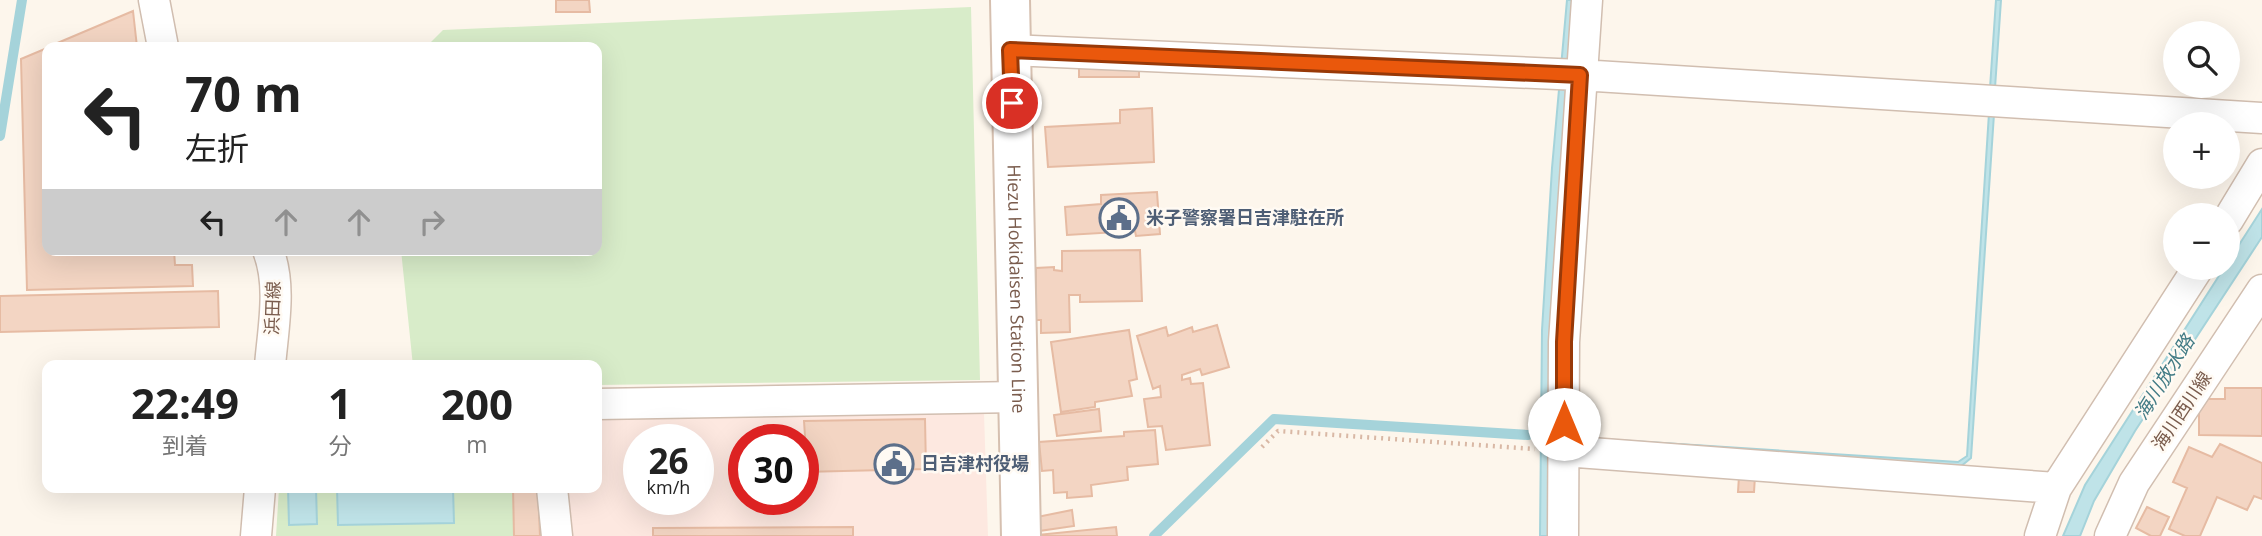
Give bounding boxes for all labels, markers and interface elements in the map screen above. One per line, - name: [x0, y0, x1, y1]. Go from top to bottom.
- map controls: [2163, 21, 2240, 280]
- button: search: [2163, 21, 2240, 98]
- text: 70 m: [185, 60, 302, 126]
- icon: left: [70, 70, 161, 161]
- pin: [982, 73, 1042, 133]
- icon: arrive: [993, 84, 1031, 122]
- button: +: [2163, 112, 2240, 189]
- text: 左折: [185, 126, 249, 169]
- street label: Hiezu Hokidaisen Station Line: [1002, 164, 1031, 414]
- public building icon: 米子警察署日吉津駐在所: [1098, 197, 1140, 239]
- icon: left: [194, 203, 232, 241]
- icon: ahead: [267, 203, 305, 241]
- icon: ahead: [340, 203, 378, 241]
- icon: right: [413, 203, 451, 241]
- button: −: [2163, 203, 2240, 280]
- place label: 米子警察署日吉津駐在所: [1146, 205, 1344, 229]
- street label: 浜田線: [259, 281, 285, 335]
- water label: 海川放水路: [2128, 328, 2201, 424]
- street label: 海川西川線: [2146, 366, 2216, 454]
- text: 22:49: [131, 374, 239, 431]
- text: 1: [328, 374, 352, 431]
- text: 200: [441, 375, 513, 432]
- position arrow: [1527, 387, 1601, 461]
- speed limit sign: 30: [728, 424, 819, 515]
- text: m: [466, 428, 488, 460]
- text: 到着: [162, 429, 208, 461]
- text: 分: [328, 429, 351, 461]
- text: 26: [648, 437, 689, 484]
- public building icon: 日吉津村役場: [873, 443, 915, 485]
- place label: 日吉津村役場: [921, 451, 1029, 475]
- text: km/h: [647, 475, 690, 499]

